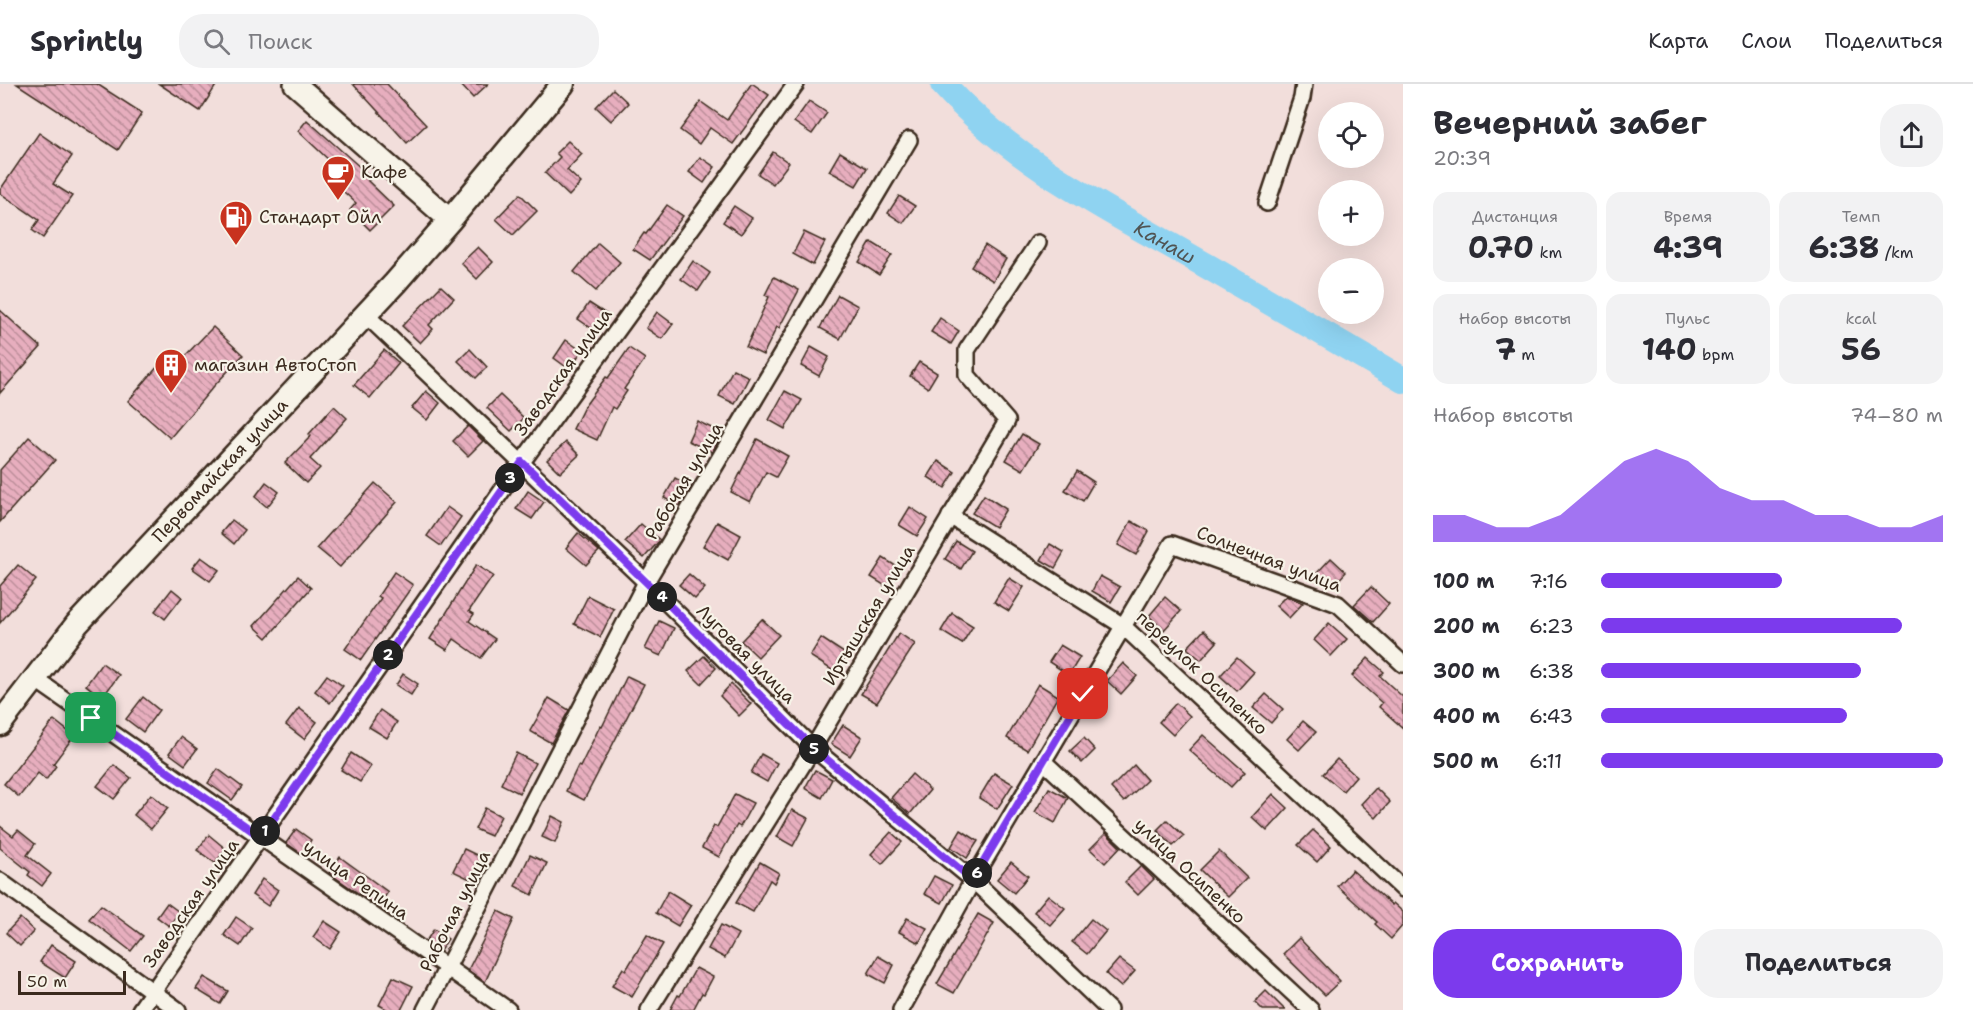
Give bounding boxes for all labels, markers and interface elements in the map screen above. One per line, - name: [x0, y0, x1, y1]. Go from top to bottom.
- search box: [179, 14, 599, 68]
- text: Sprintly: [30, 22, 143, 60]
- icon: search: [200, 25, 233, 58]
- text: Поиск: [248, 27, 312, 56]
- text: Карта: [1648, 27, 1708, 55]
- text: Слои: [1741, 27, 1792, 55]
- text: Поделиться: [1825, 27, 1943, 55]
- text: Вечерний забег: [1433, 100, 1707, 145]
- map controls: [1318, 102, 1384, 324]
- button: locate: [1318, 102, 1384, 168]
- button: share: [1880, 104, 1943, 167]
- text: 20:39: [1433, 145, 1491, 171]
- cafe icon: Кафе: [320, 154, 356, 201]
- place label: Кафе: [361, 160, 408, 184]
- button: +: [1318, 180, 1384, 246]
- fuel station icon: Стандарт Ойл: [218, 199, 254, 246]
- place label: Стандарт Ойл: [259, 205, 381, 229]
- text: Дистанция: [1472, 206, 1558, 227]
- text: Время: [1664, 206, 1712, 227]
- text: Темп: [1842, 206, 1880, 227]
- water label: Канаш: [1130, 215, 1201, 270]
- text: 0.70: [1468, 227, 1534, 268]
- text: 4:39: [1653, 227, 1723, 268]
- text: 6:38: [1808, 227, 1880, 268]
- text: km: [1534, 242, 1562, 263]
- text: /km: [1880, 242, 1914, 263]
- button: −: [1318, 258, 1384, 324]
- street label: Заводская улица: [508, 303, 618, 441]
- text: Набор высоты: [1459, 308, 1571, 329]
- text: Пульс: [1666, 308, 1710, 329]
- text: kcal: [1845, 308, 1877, 329]
- text: 7: [1495, 329, 1516, 370]
- text: 140: [1642, 329, 1697, 370]
- text: 56: [1841, 329, 1881, 370]
- text: m: [1516, 344, 1535, 365]
- text: bpm: [1697, 344, 1734, 365]
- building icon: магазин АвтоСтоп: [153, 347, 189, 394]
- place label: магазин АвтоСтоп: [194, 353, 357, 377]
- street label: Первомайская улица: [147, 393, 293, 548]
- text: Набор высоты: [1433, 402, 1573, 428]
- text: 74–80 m: [1850, 402, 1943, 428]
- street label: Рабочая улица: [639, 418, 729, 544]
- pin: 3: [495, 463, 525, 493]
- text: 3: [504, 467, 516, 488]
- street label: Солнечная улица: [1193, 520, 1345, 598]
- street label: Иртышская улица: [818, 540, 920, 690]
- text: 100 m: [1433, 568, 1495, 594]
- text: 7:16: [1529, 568, 1568, 594]
- pin: 4: [647, 582, 677, 612]
- text: 4: [656, 586, 668, 607]
- street label: Луговая улица: [691, 599, 801, 709]
- street label: переулок Осипенко: [1131, 606, 1273, 740]
- text: 200 m: [1433, 613, 1500, 639]
- text: 6:23: [1529, 613, 1574, 639]
- pin: 2: [373, 640, 403, 670]
- text: 2: [382, 644, 394, 665]
- text: 300 m: [1433, 658, 1500, 684]
- text: 6:38: [1529, 658, 1574, 684]
- pin: [1057, 668, 1108, 719]
- icon: check: [1066, 677, 1099, 710]
- pin: [65, 692, 116, 743]
- icon: arrive: [74, 701, 107, 734]
- text: 400 m: [1433, 703, 1500, 729]
- text: 6:43: [1529, 703, 1573, 729]
- pin: 5: [799, 734, 829, 764]
- text: 5: [809, 738, 819, 759]
- text: 500 m: [1433, 748, 1499, 774]
- text: 6:11: [1529, 748, 1562, 774]
- street label: улица Осипенко: [1129, 813, 1251, 929]
- pin: 1: [250, 816, 280, 846]
- text: 1: [261, 820, 269, 841]
- street label: Заводская улица: [137, 834, 245, 972]
- street label: улица Репина: [298, 835, 414, 925]
- street label: Рабочая улица: [414, 846, 496, 976]
- pin: 6: [962, 858, 992, 888]
- text: 6: [971, 862, 983, 883]
- button: Сохранить: [1433, 929, 1682, 998]
- button: Поделиться: [1694, 929, 1943, 998]
- scale bar: [18, 968, 126, 996]
- text: 50 m: [27, 971, 67, 992]

